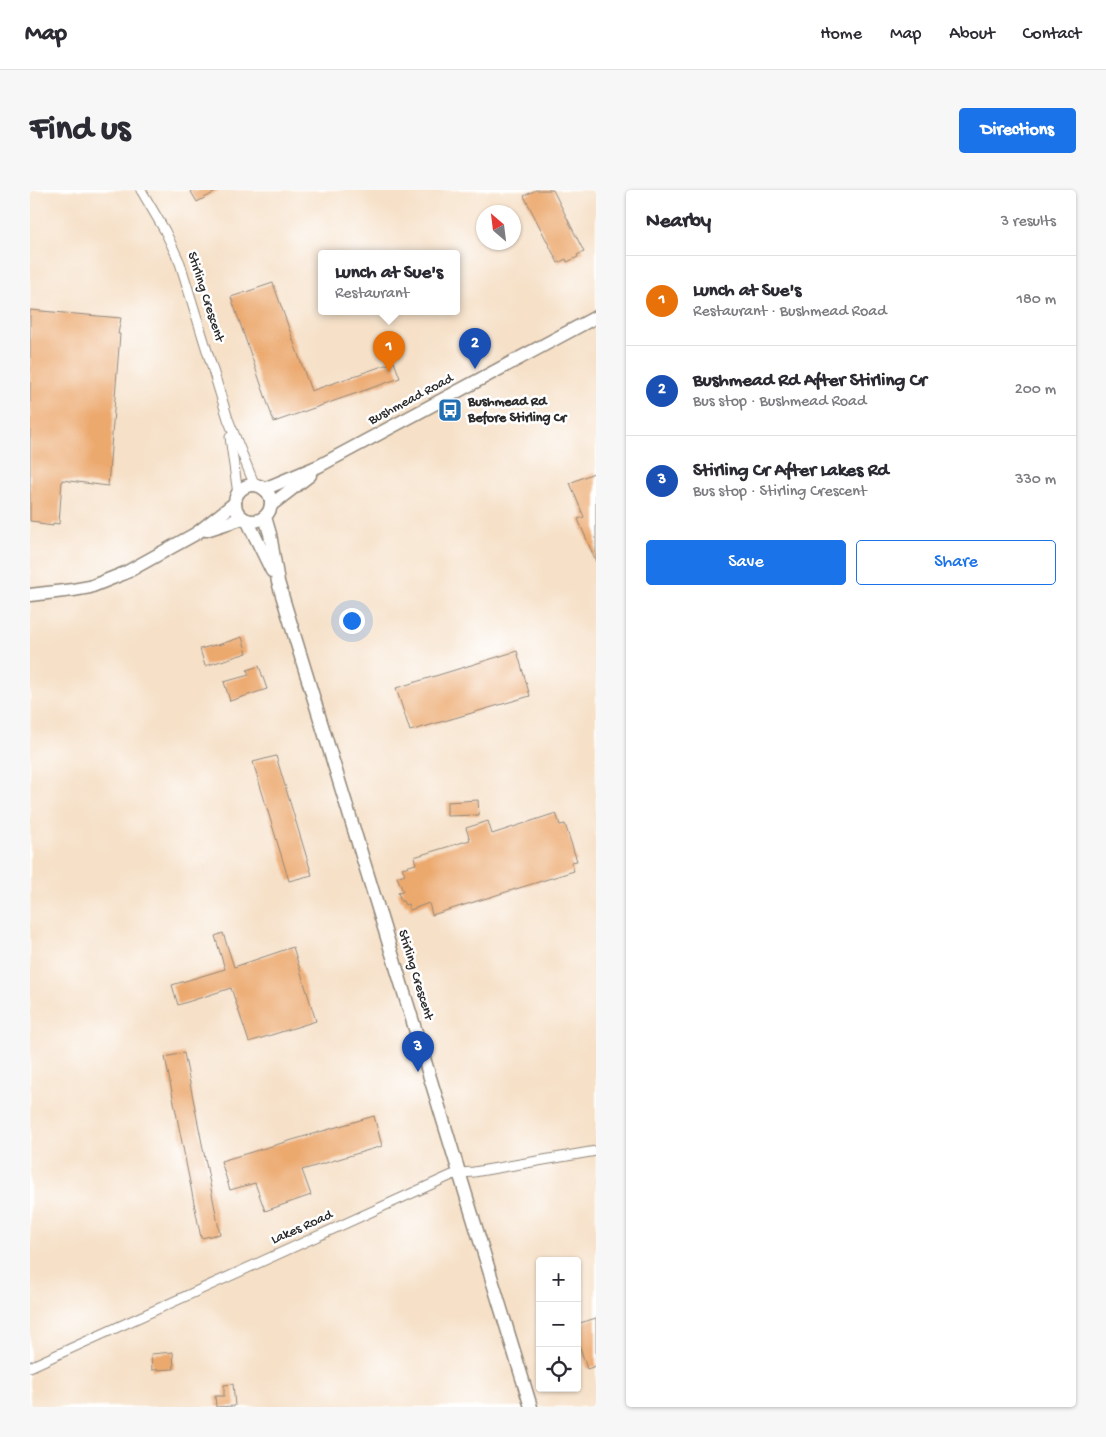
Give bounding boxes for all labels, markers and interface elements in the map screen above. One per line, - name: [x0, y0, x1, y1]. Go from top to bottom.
- text: Map: [25, 20, 67, 49]
- text: Home: [820, 24, 862, 45]
- text: Map: [890, 24, 921, 45]
- text: About: [949, 24, 995, 45]
- text: Contact: [1023, 24, 1081, 45]
- button: Directions: [959, 108, 1076, 153]
- text: Find us: [30, 110, 130, 151]
- north arrow: [476, 205, 521, 250]
- text: Nearby: [646, 210, 711, 235]
- text: 3 results: [1001, 213, 1056, 232]
- street label: Stirling Crescent: [182, 250, 228, 345]
- popup: [318, 250, 460, 315]
- text: Lunch at Sue's: [335, 262, 443, 285]
- text: Lunch at Sue's: [693, 280, 801, 303]
- text: Restaurant: [335, 285, 409, 304]
- text: 1: [659, 291, 665, 310]
- text: 180 m: [1017, 291, 1056, 310]
- text: Restaurant · Bushmead Road: [693, 303, 887, 322]
- pin: 2: [459, 328, 491, 369]
- pin: 1: [373, 331, 405, 372]
- street label: Bushmead Road: [365, 370, 458, 430]
- text: Bushmead Rd After Stirling Cr: [693, 370, 927, 393]
- text: 2: [658, 381, 666, 400]
- text: 200 m: [1015, 381, 1056, 400]
- text: Bus stop · Bushmead Road: [693, 393, 866, 412]
- place label: Bushmead Rd Before Stirling Cr: [467, 394, 568, 427]
- bus stop icon: Bushmead Rd Before Stirling Cr: [437, 397, 463, 423]
- text: Stirling Cr After Lakes Rd: [693, 460, 889, 483]
- text: 3: [658, 471, 666, 490]
- text: 330 m: [1015, 471, 1056, 490]
- text: Bus stop · Stirling Crescent: [693, 483, 866, 502]
- button: Save: [646, 540, 846, 585]
- button: Share: [856, 540, 1056, 585]
- your location: [339, 608, 365, 634]
- street label: Stirling Crescent: [393, 928, 437, 1023]
- pin: 3: [402, 1031, 434, 1072]
- street label: Lakes Road: [269, 1206, 337, 1249]
- map controls: [536, 1257, 581, 1392]
- button: +: [536, 1257, 581, 1302]
- button: −: [536, 1302, 581, 1347]
- button: locate: [536, 1347, 581, 1392]

